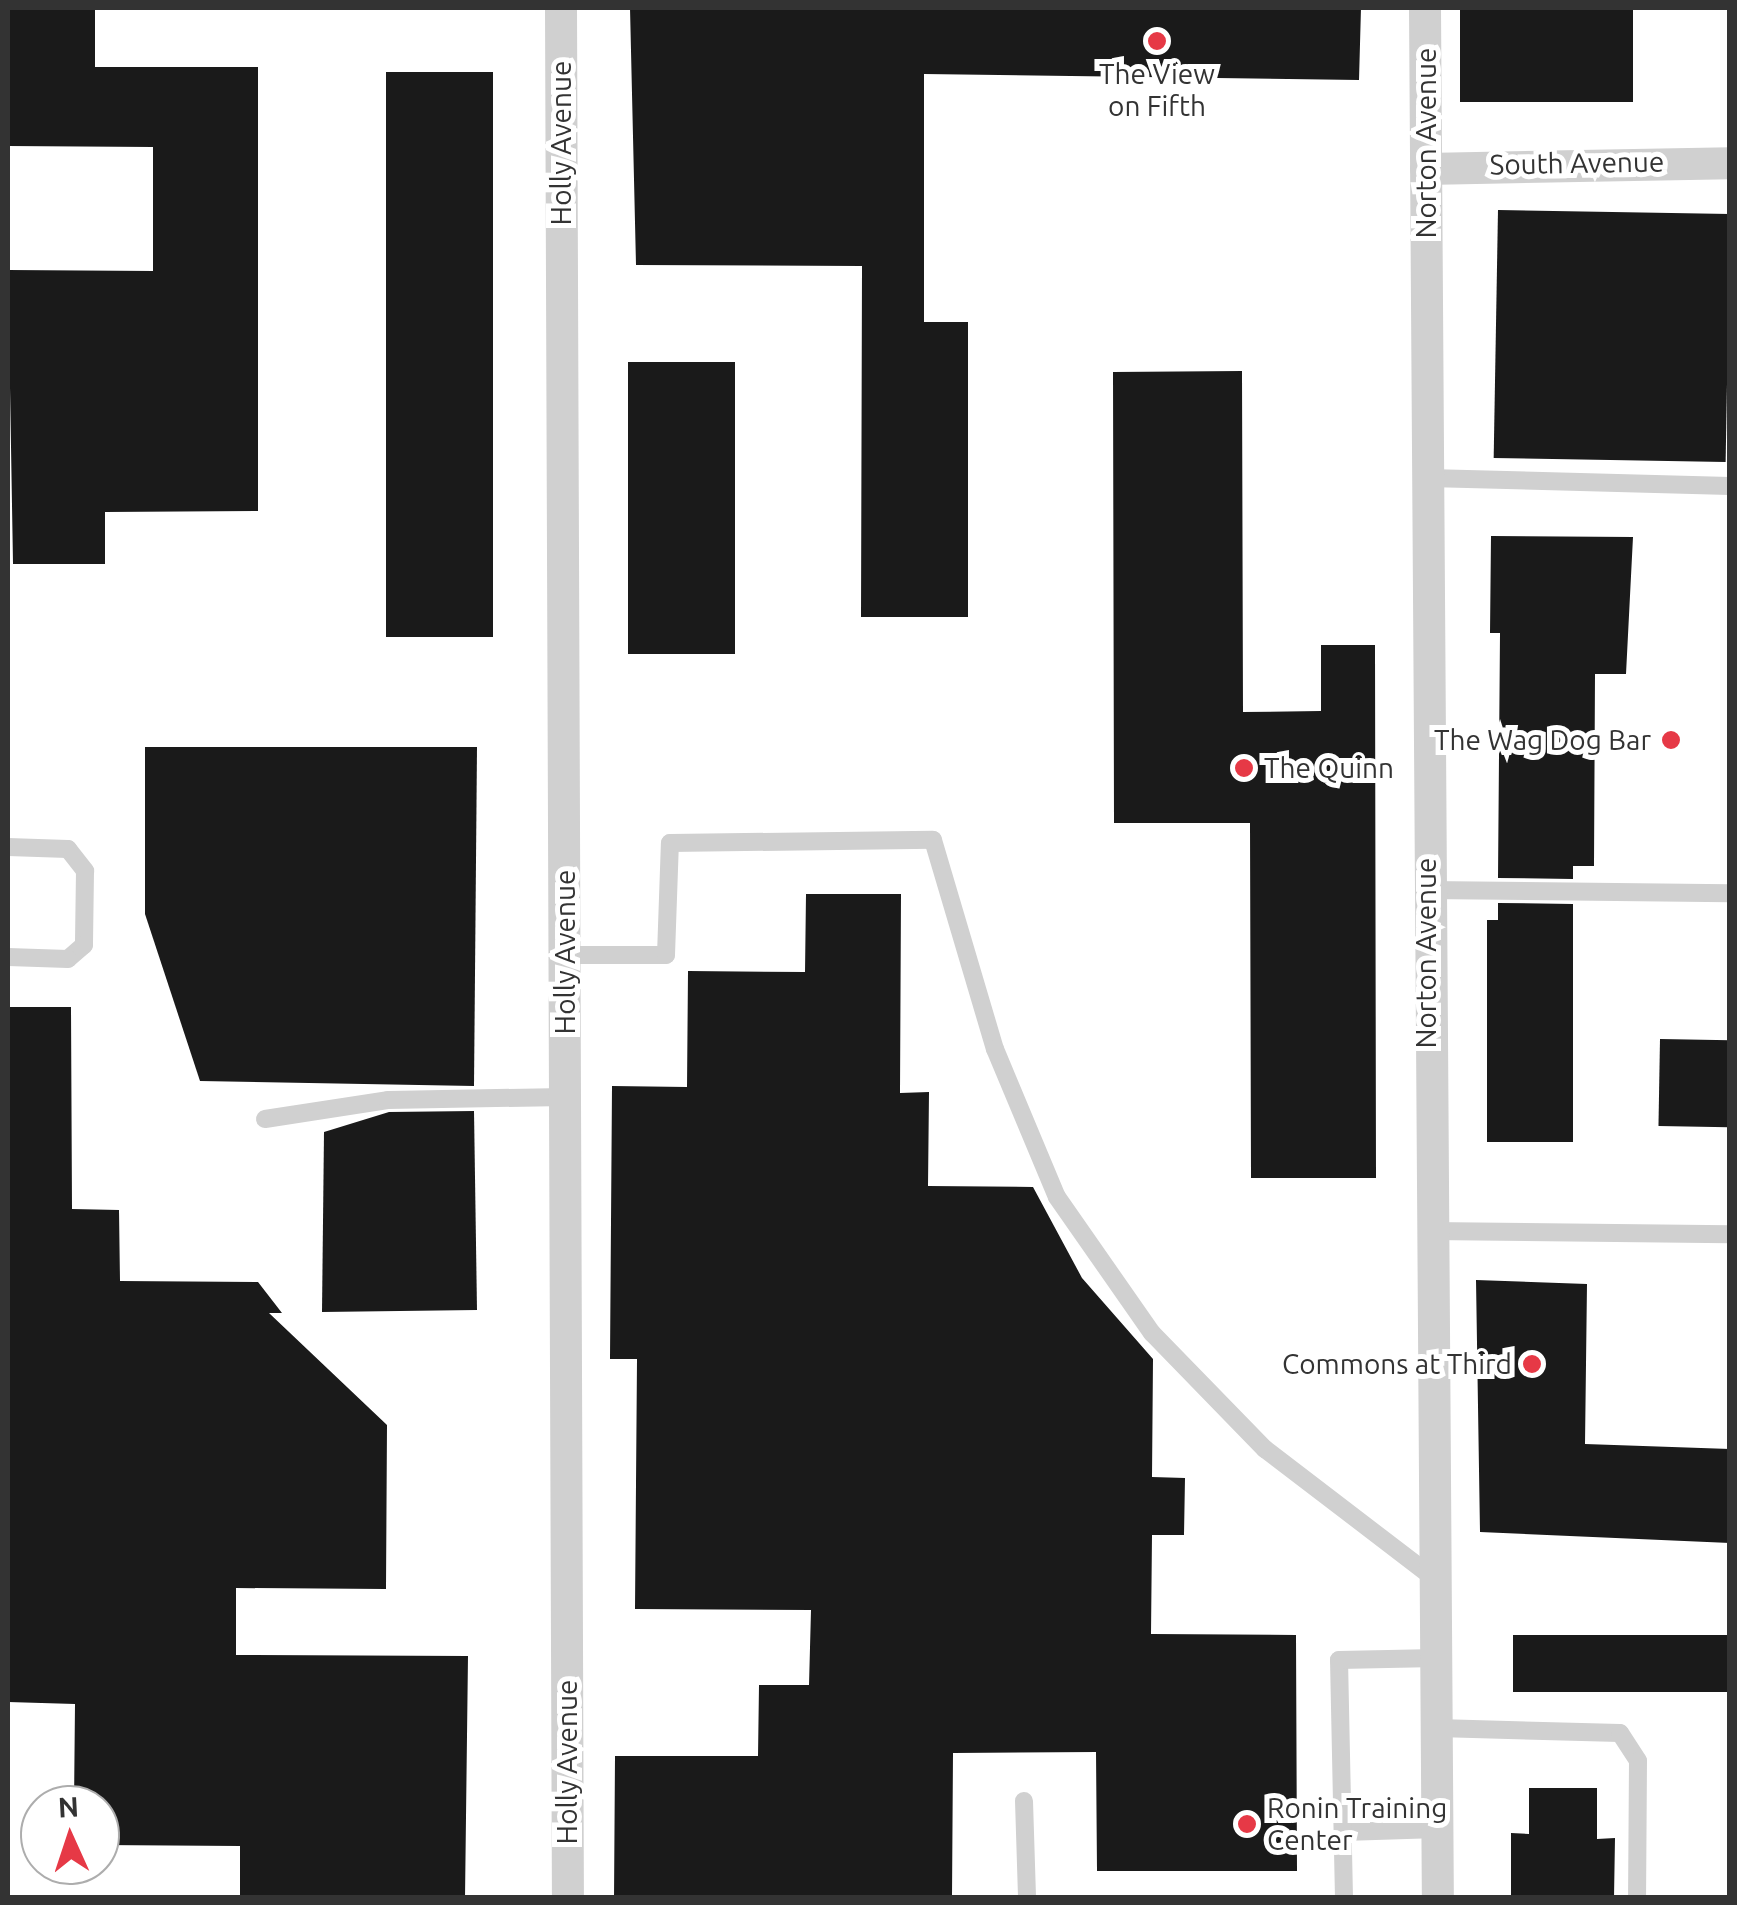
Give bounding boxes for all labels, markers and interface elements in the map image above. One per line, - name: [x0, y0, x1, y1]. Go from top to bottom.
- marker: The View on Fifth: [1146, 30, 1168, 52]
- street label: Norton Avenue: [1409, 47, 1443, 239]
- place label: The View on Fifth: [1099, 57, 1215, 123]
- street label: Holly Avenue: [544, 61, 578, 225]
- street label: South Avenue: [1489, 145, 1665, 181]
- place label: The Wag Dog Bar: [1434, 723, 1651, 757]
- marker: The Wag Dog Bar: [1660, 729, 1682, 751]
- place label: The Quinn: [1264, 751, 1394, 785]
- marker: The Quinn: [1233, 757, 1255, 779]
- street label: Norton Avenue: [1409, 857, 1443, 1049]
- street label: Holly Avenue: [548, 870, 582, 1034]
- place label: Commons at Third: [1282, 1347, 1512, 1381]
- marker: Commons at Third: [1521, 1353, 1543, 1375]
- street label: Holly Avenue: [550, 1680, 584, 1844]
- north arrow: [20, 1785, 120, 1885]
- text: N: [57, 1791, 80, 1823]
- place label: Ronin Training Center: [1267, 1791, 1447, 1857]
- marker: Ronin Training Center: [1236, 1813, 1258, 1835]

